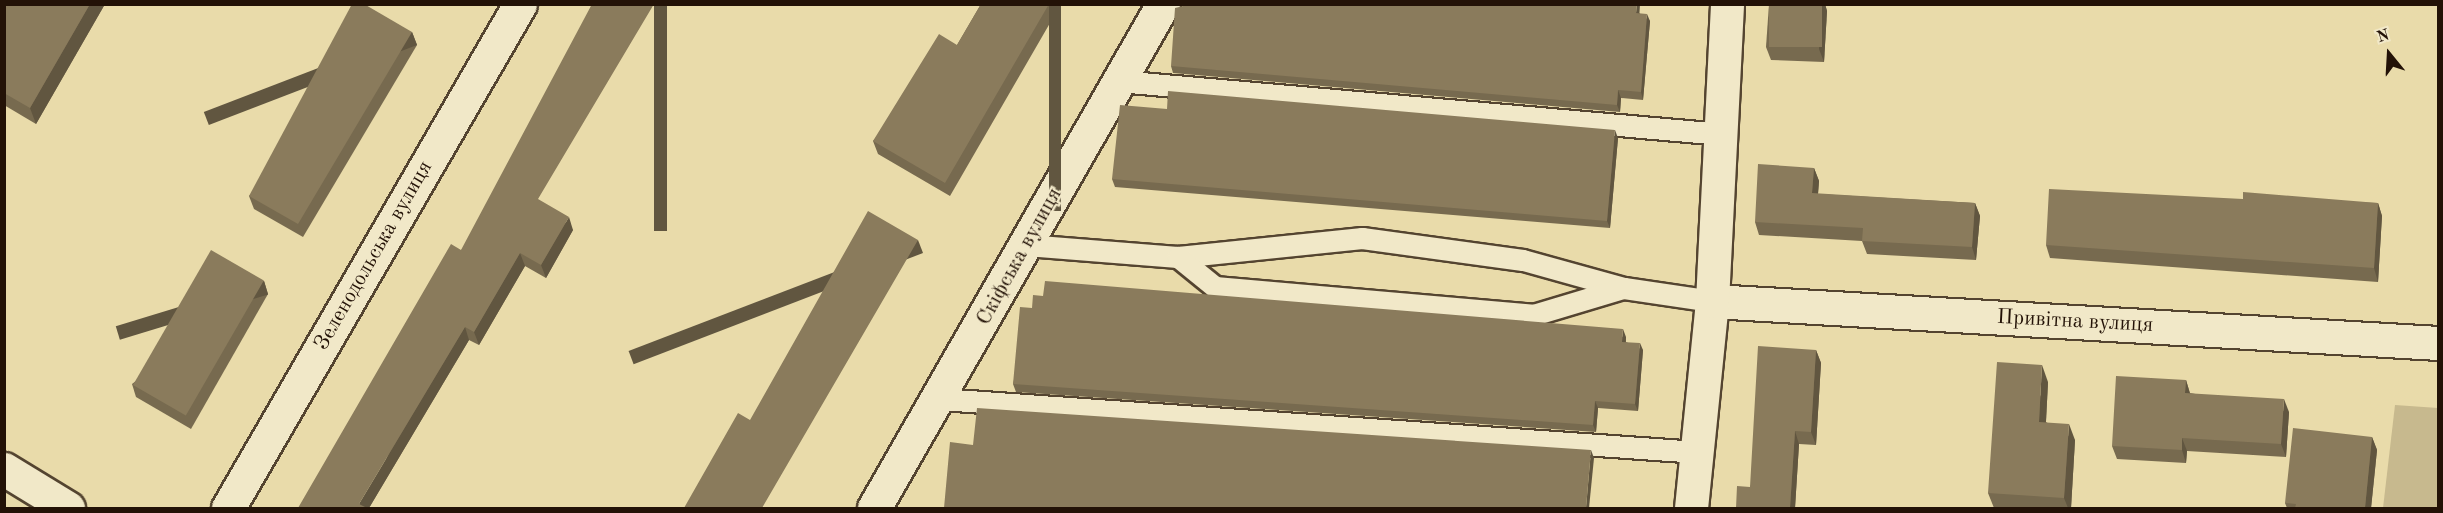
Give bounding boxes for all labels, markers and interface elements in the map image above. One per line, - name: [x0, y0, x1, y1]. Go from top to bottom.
- north arrow: [2359, 24, 2419, 84]
- text: N: [2375, 27, 2392, 46]
- street label: Зеленодольська вулиця: [309, 157, 439, 355]
- street label: Скіфська вулиця: [972, 184, 1068, 330]
- street label: Привітна вулиця: [1996, 305, 2154, 339]

